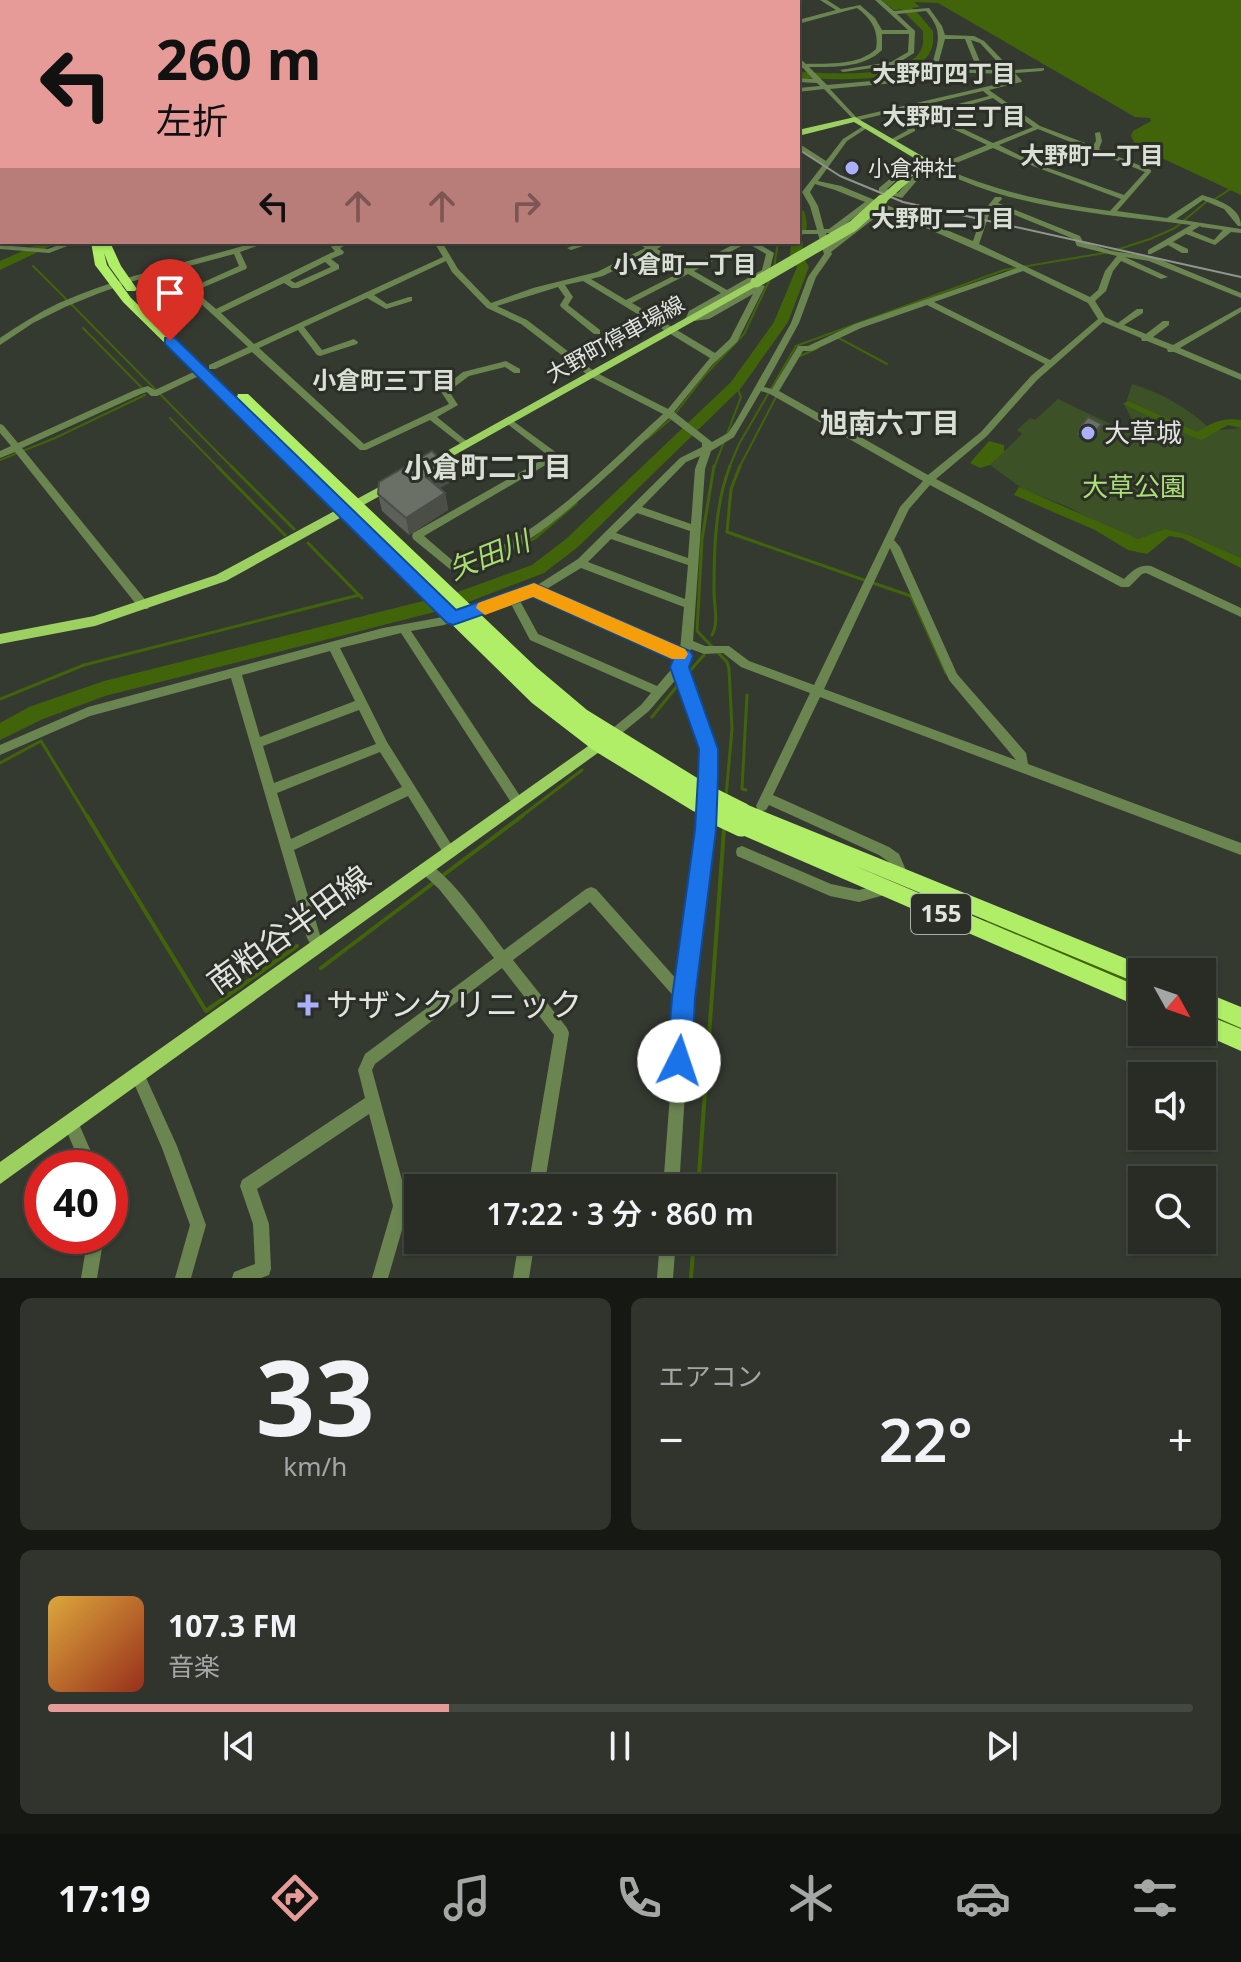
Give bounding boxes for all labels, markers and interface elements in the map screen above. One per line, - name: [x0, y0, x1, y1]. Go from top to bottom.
- text: 260 m: [156, 20, 321, 96]
- icon: left: [24, 32, 128, 136]
- district label: 大野町四丁目: [872, 56, 1016, 89]
- text: 左折: [156, 96, 228, 145]
- district label: 大野町三丁目: [882, 99, 1026, 132]
- district label: 大野町一丁目: [1020, 138, 1164, 171]
- place label: 小倉神社: [868, 152, 956, 182]
- marker: 小倉神社: [843, 159, 861, 177]
- icon: left: [252, 184, 296, 228]
- icon: ahead: [336, 184, 380, 228]
- icon: ahead: [420, 184, 464, 228]
- icon: right: [504, 184, 548, 228]
- district label: 大野町二丁目: [871, 201, 1015, 234]
- district label: 小倉町一丁目: [613, 247, 757, 280]
- pin: [136, 259, 204, 341]
- icon: arrive: [148, 271, 192, 315]
- street label: 大野町停車場線: [540, 288, 689, 389]
- district label: 小倉町三丁目: [312, 363, 456, 396]
- district label: 旭南六丁目: [820, 403, 960, 441]
- place label: 大草城: [1104, 414, 1182, 450]
- marker: 大草城: [1079, 424, 1097, 442]
- district label: 小倉町二丁目: [404, 447, 572, 485]
- park label: 大草公園: [1082, 468, 1186, 504]
- water label: 矢田川: [443, 520, 537, 587]
- street label: 南粕谷半田線: [198, 855, 378, 1003]
- road number: 155: [911, 894, 971, 934]
- north arrow: [1128, 958, 1216, 1046]
- map controls: [1128, 958, 1216, 1254]
- place label: サザンクリニック: [326, 982, 582, 1025]
- marker: サザンクリニック: [297, 994, 319, 1016]
- position arrow: [637, 1019, 721, 1103]
- button: sound: [1128, 1062, 1216, 1150]
- speed limit sign: 40: [24, 1150, 128, 1254]
- button: search: [1128, 1166, 1216, 1254]
- text: 17:22 · 3 分 · 860 m: [486, 1193, 754, 1234]
- text: 33: [256, 1325, 375, 1466]
- text: エアコン: [659, 1358, 763, 1394]
- text: 22°: [879, 1398, 973, 1480]
- text: −: [659, 1409, 684, 1469]
- text: +: [1168, 1409, 1193, 1469]
- text: km/h: [283, 1448, 347, 1484]
- text: 107.3 FM: [168, 1605, 298, 1646]
- text: 音楽: [168, 1648, 220, 1684]
- icon: previous: [217, 1724, 261, 1768]
- icon: pause: [598, 1724, 642, 1768]
- icon: next: [980, 1724, 1024, 1768]
- icon: directions: [267, 1870, 323, 1926]
- icon: music: [439, 1870, 495, 1926]
- icon: phone: [611, 1870, 667, 1926]
- icon: climate: [783, 1870, 839, 1926]
- icon: car: [955, 1870, 1011, 1926]
- icon: filters: [1127, 1870, 1183, 1926]
- text: 17:19: [58, 1874, 151, 1923]

